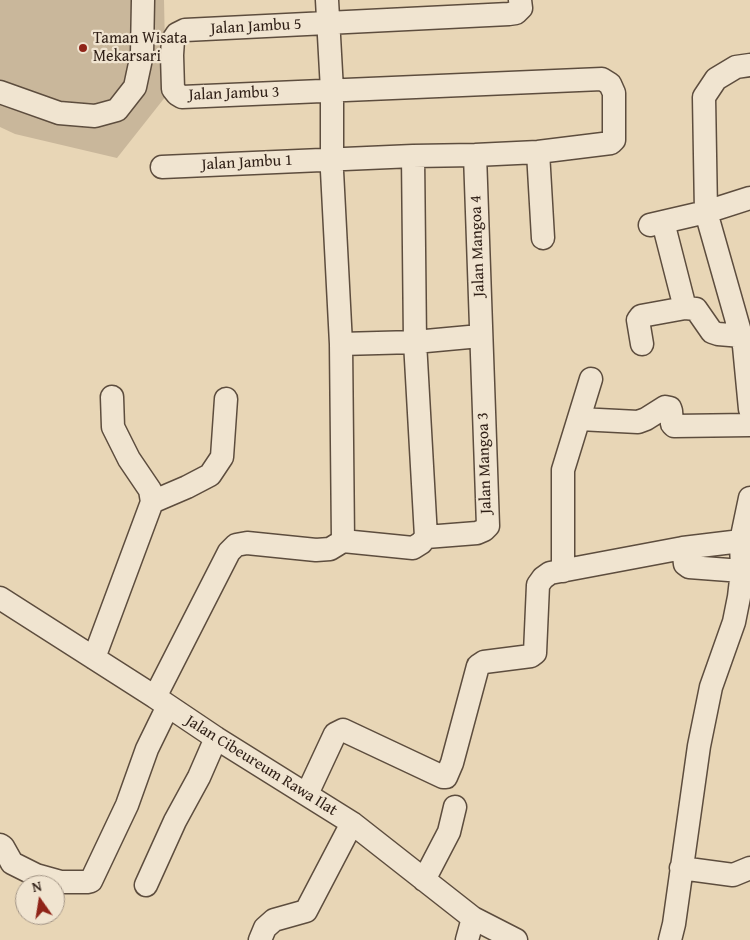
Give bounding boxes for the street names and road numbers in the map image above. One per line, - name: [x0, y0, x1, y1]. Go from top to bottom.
- street label: Jalan Jambu 5: [210, 15, 302, 39]
- street label: Jalan Jambu 3: [188, 83, 280, 105]
- street label: Jalan Jambu 1: [201, 151, 293, 175]
- street label: Jalan Mangoa 4: [467, 195, 489, 297]
- street label: Jalan Mangoa 3: [474, 412, 496, 514]
- street label: Jalan Cibeureum Rawa Ilat: [182, 711, 340, 821]

